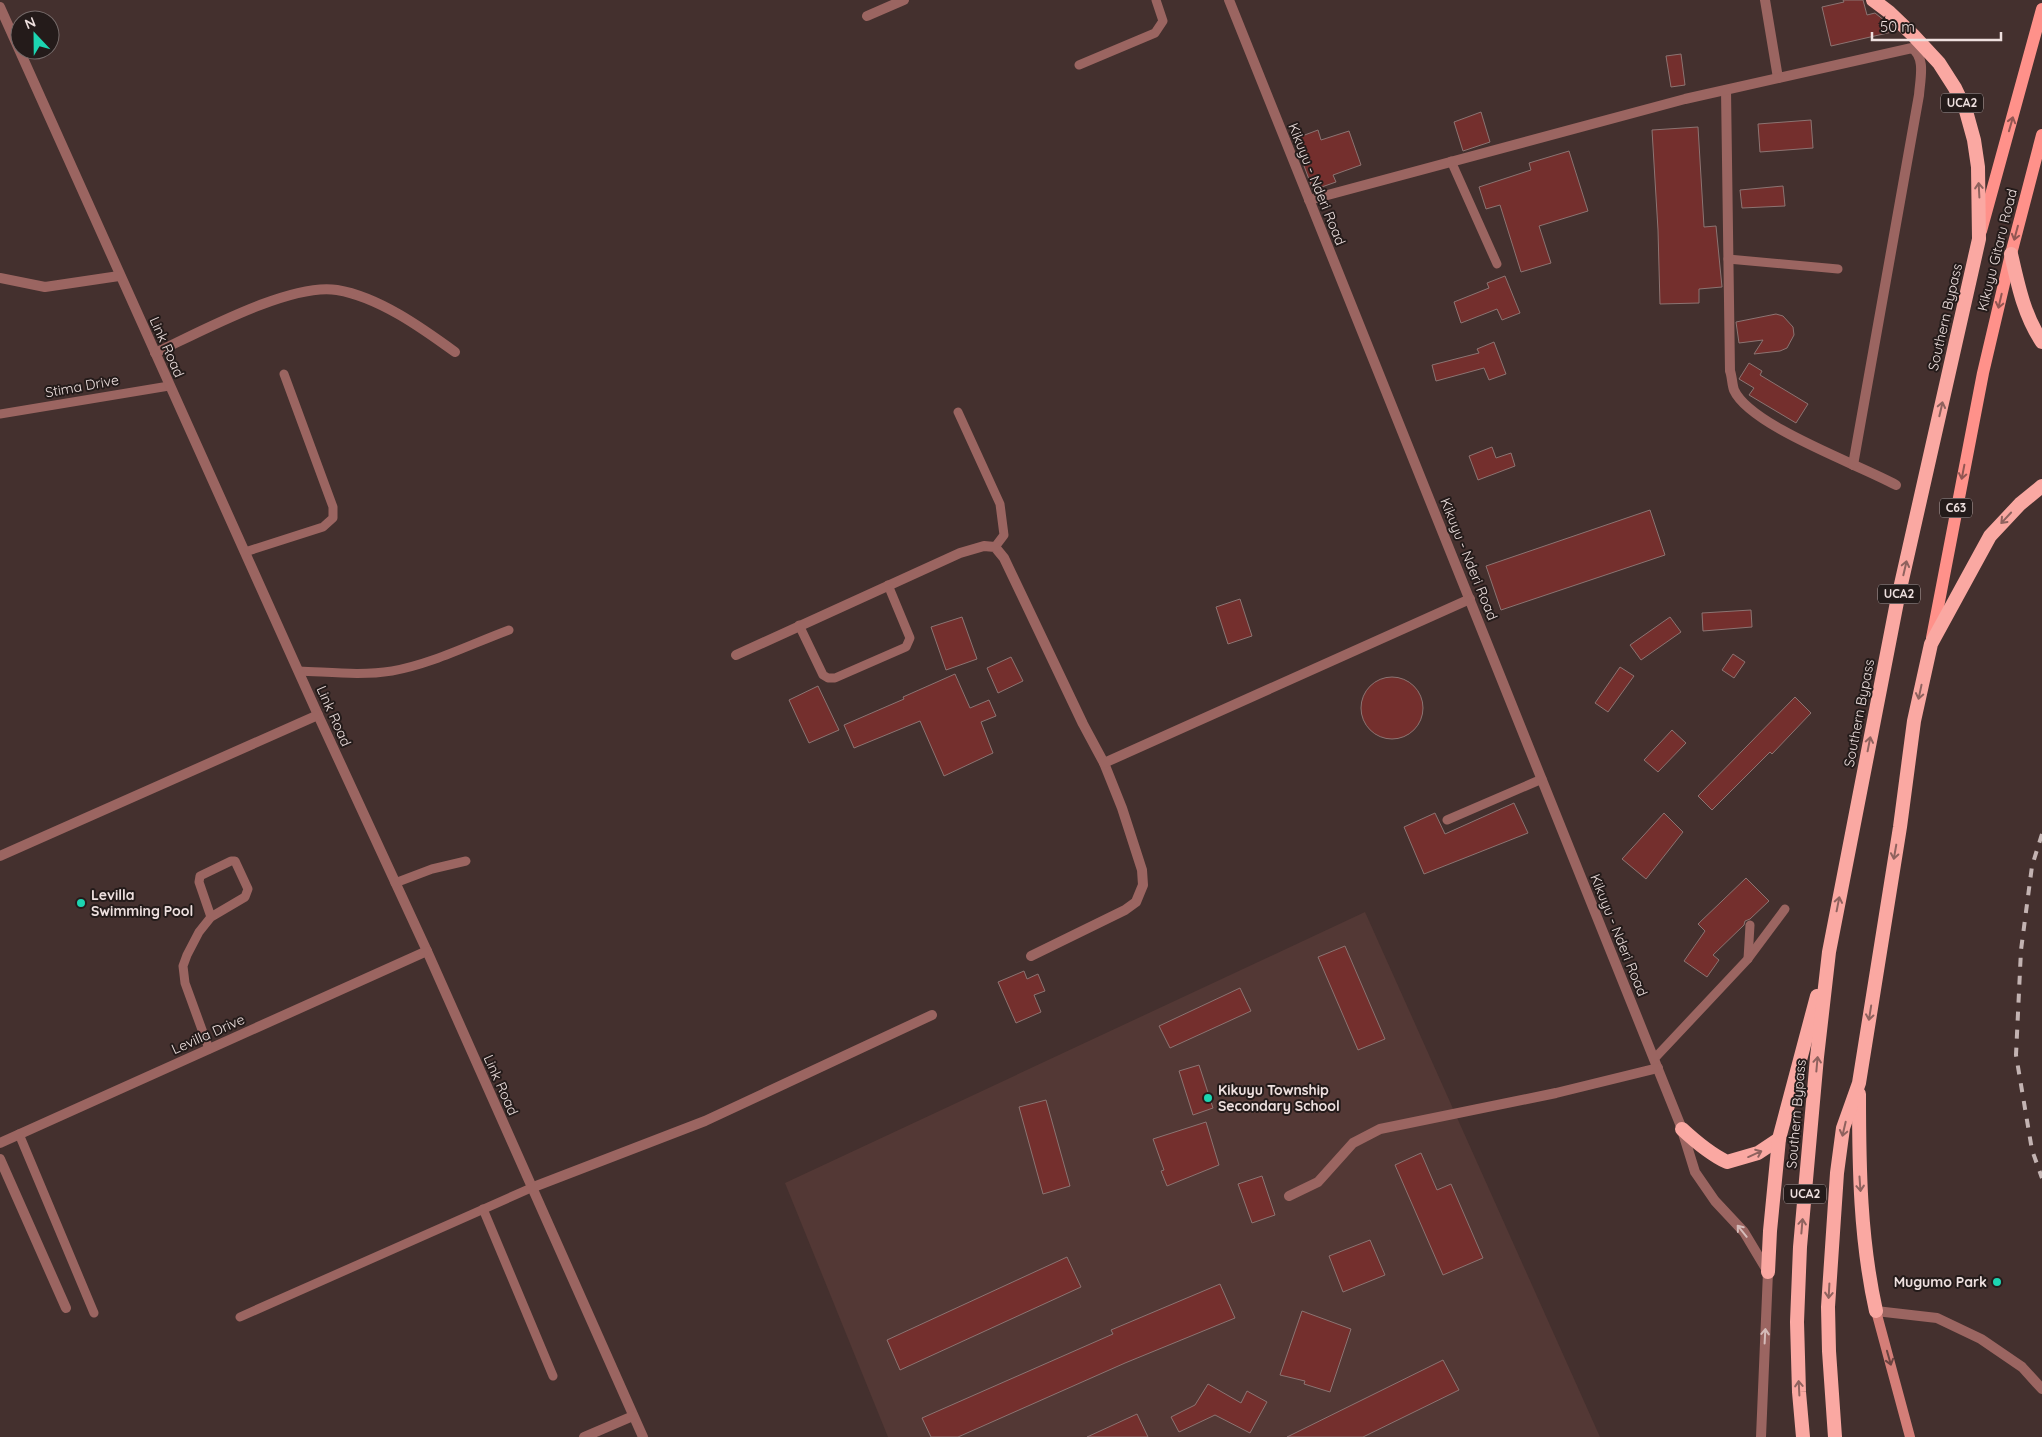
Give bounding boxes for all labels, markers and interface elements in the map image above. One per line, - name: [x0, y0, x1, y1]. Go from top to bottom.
- north arrow: [10, 10, 60, 60]
- scale bar: [1872, 10, 2001, 42]
- text: N: [22, 13, 38, 33]
- text: 50 m: [1880, 17, 1915, 36]
- road number: UCA2: [1941, 94, 1983, 112]
- one-way arrow: [2007, 116, 2016, 132]
- street label: Kikuyu - Nderi Road: [1284, 120, 1350, 248]
- one-way arrow: [1974, 182, 1983, 198]
- street label: Kikuyu Gitaru Road: [1973, 187, 2021, 313]
- one-way arrow: [2011, 225, 2020, 241]
- street label: Southern Bypass: [1924, 262, 1966, 372]
- one-way arrow: [1995, 293, 2004, 309]
- street label: Link Road: [146, 314, 188, 380]
- street label: Stima Drive: [44, 371, 120, 401]
- one-way arrow: [1937, 402, 1946, 418]
- one-way arrow: [1958, 464, 1967, 480]
- street label: Kikuyu - Nderi Road: [1436, 495, 1502, 623]
- road number: C63: [1940, 498, 1972, 518]
- one-way arrow: [2000, 512, 2012, 525]
- one-way arrow: [1901, 560, 1910, 576]
- road number: UCA2: [1878, 584, 1920, 604]
- street label: Southern Bypass: [1840, 658, 1878, 768]
- street label: Link Road: [313, 683, 355, 749]
- one-way arrow: [1915, 683, 1924, 699]
- one-way arrow: [1865, 737, 1875, 753]
- one-way arrow: [1890, 844, 1900, 860]
- street label: Kikuyu - Nderi Road: [1586, 871, 1652, 999]
- place label: Levilla Swimming Pool: [91, 886, 193, 920]
- one-way arrow: [1834, 896, 1844, 912]
- marker: Levilla Swimming Pool: [75, 897, 87, 909]
- one-way arrow: [1864, 1004, 1874, 1020]
- street label: Levilla Drive: [169, 1010, 247, 1058]
- street label: Link Road: [480, 1052, 522, 1118]
- one-way arrow: [1812, 1057, 1821, 1073]
- street label: Southern Bypass: [1782, 1059, 1810, 1169]
- place label: Kikuyu Township Secondary School: [1218, 1081, 1340, 1115]
- marker: Kikuyu Township Secondary School: [1202, 1092, 1214, 1104]
- one-way arrow: [1839, 1121, 1848, 1137]
- one-way arrow: [1747, 1148, 1762, 1158]
- one-way arrow: [1855, 1176, 1864, 1192]
- road number: UCA2: [1784, 1184, 1826, 1204]
- one-way arrow: [1798, 1218, 1807, 1234]
- one-way arrow: [1737, 1225, 1748, 1238]
- place label: Mugumo Park: [1894, 1273, 1987, 1291]
- marker: Mugumo Park: [1991, 1276, 2003, 1288]
- one-way arrow: [1825, 1283, 1834, 1299]
- one-way arrow: [1760, 1328, 1769, 1344]
- one-way arrow: [1885, 1350, 1895, 1366]
- one-way arrow: [1795, 1381, 1804, 1397]

